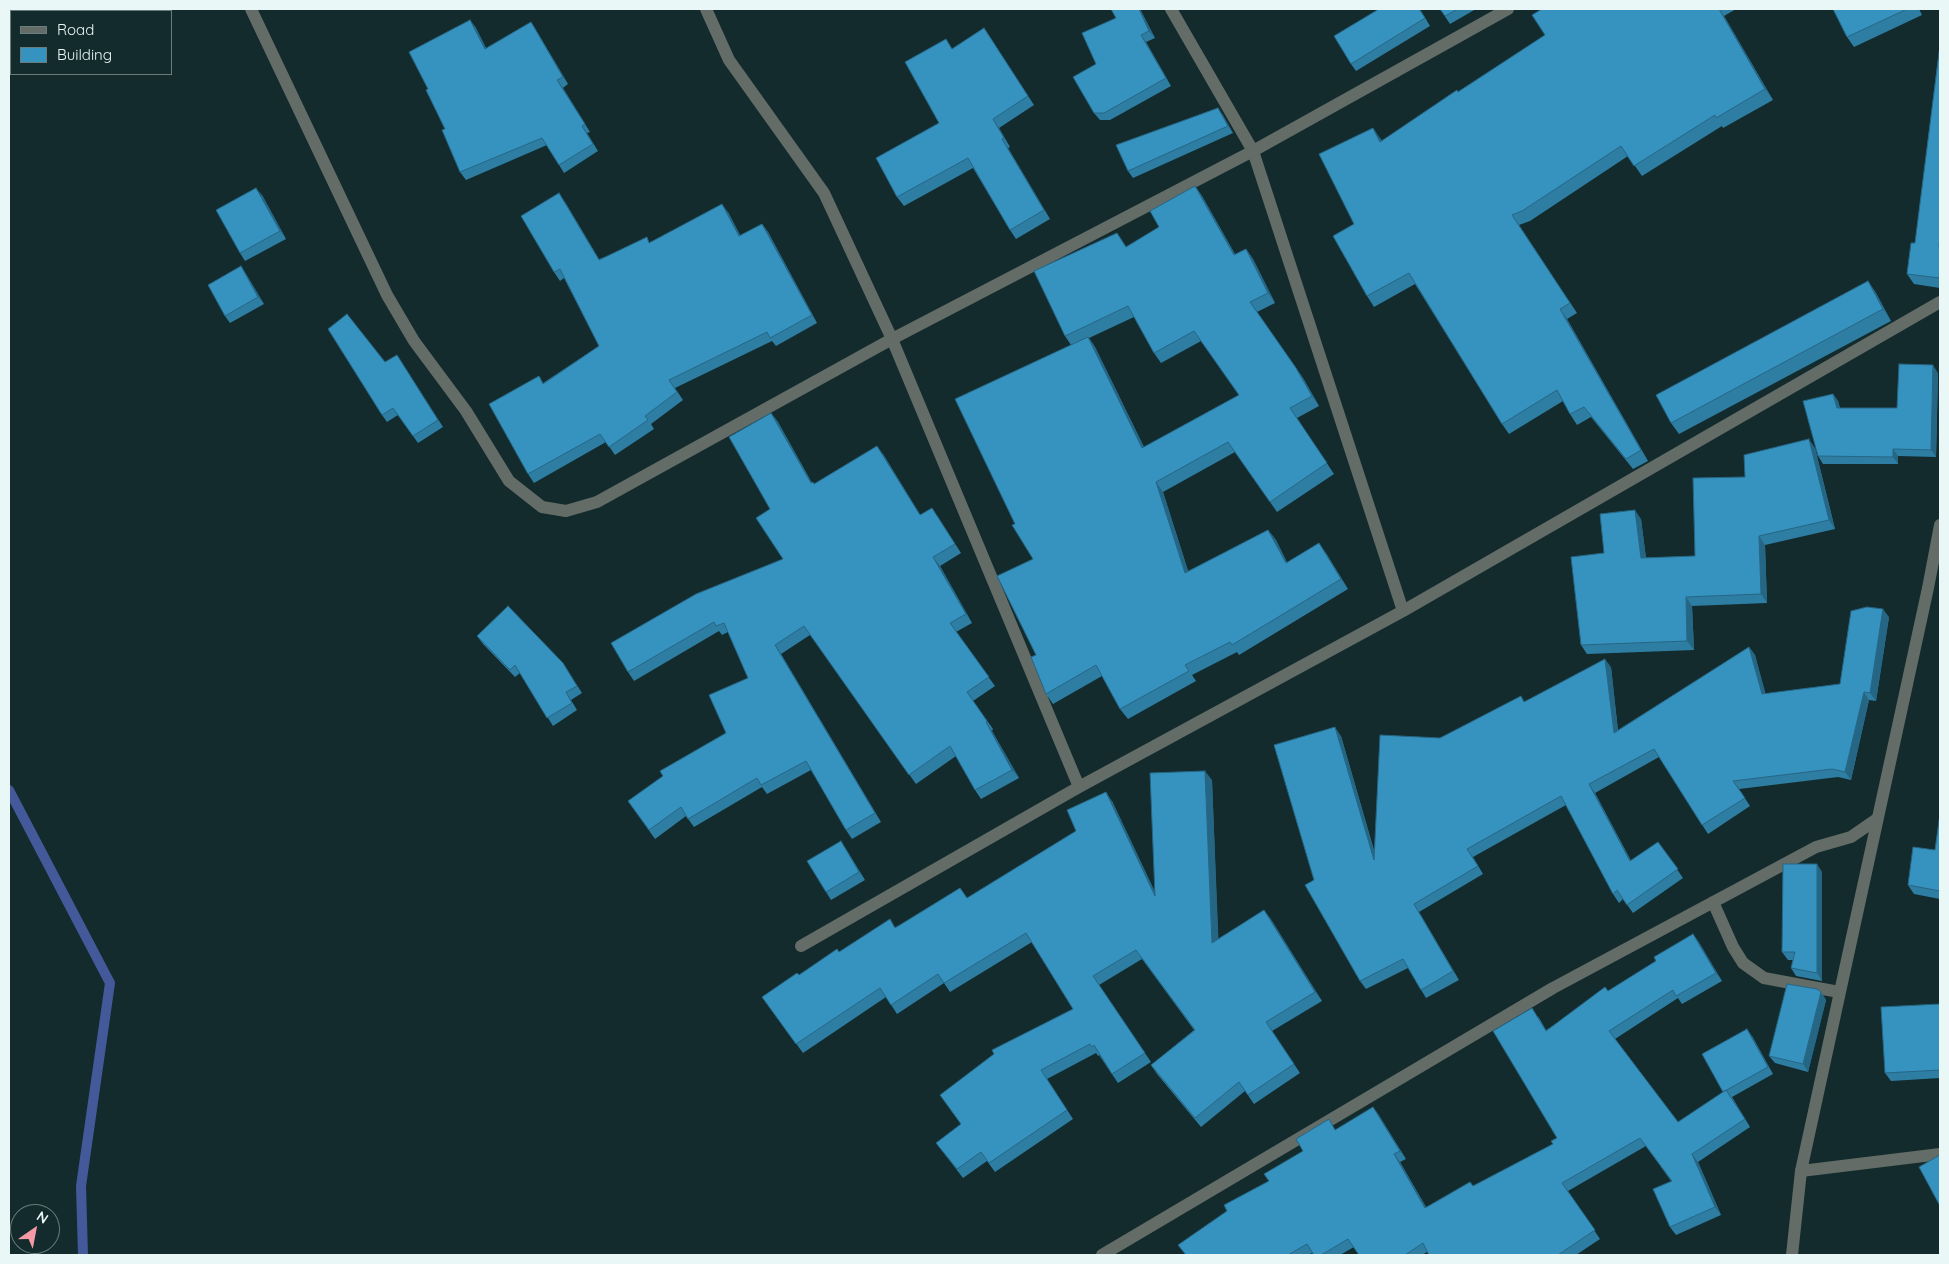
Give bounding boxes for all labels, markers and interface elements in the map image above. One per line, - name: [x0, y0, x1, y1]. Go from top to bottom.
- legend: [10, 10, 172, 75]
- text: Road: [57, 20, 94, 39]
- text: Building: [57, 45, 112, 64]
- north arrow: [10, 1204, 60, 1254]
- text: N: [33, 1207, 52, 1228]

